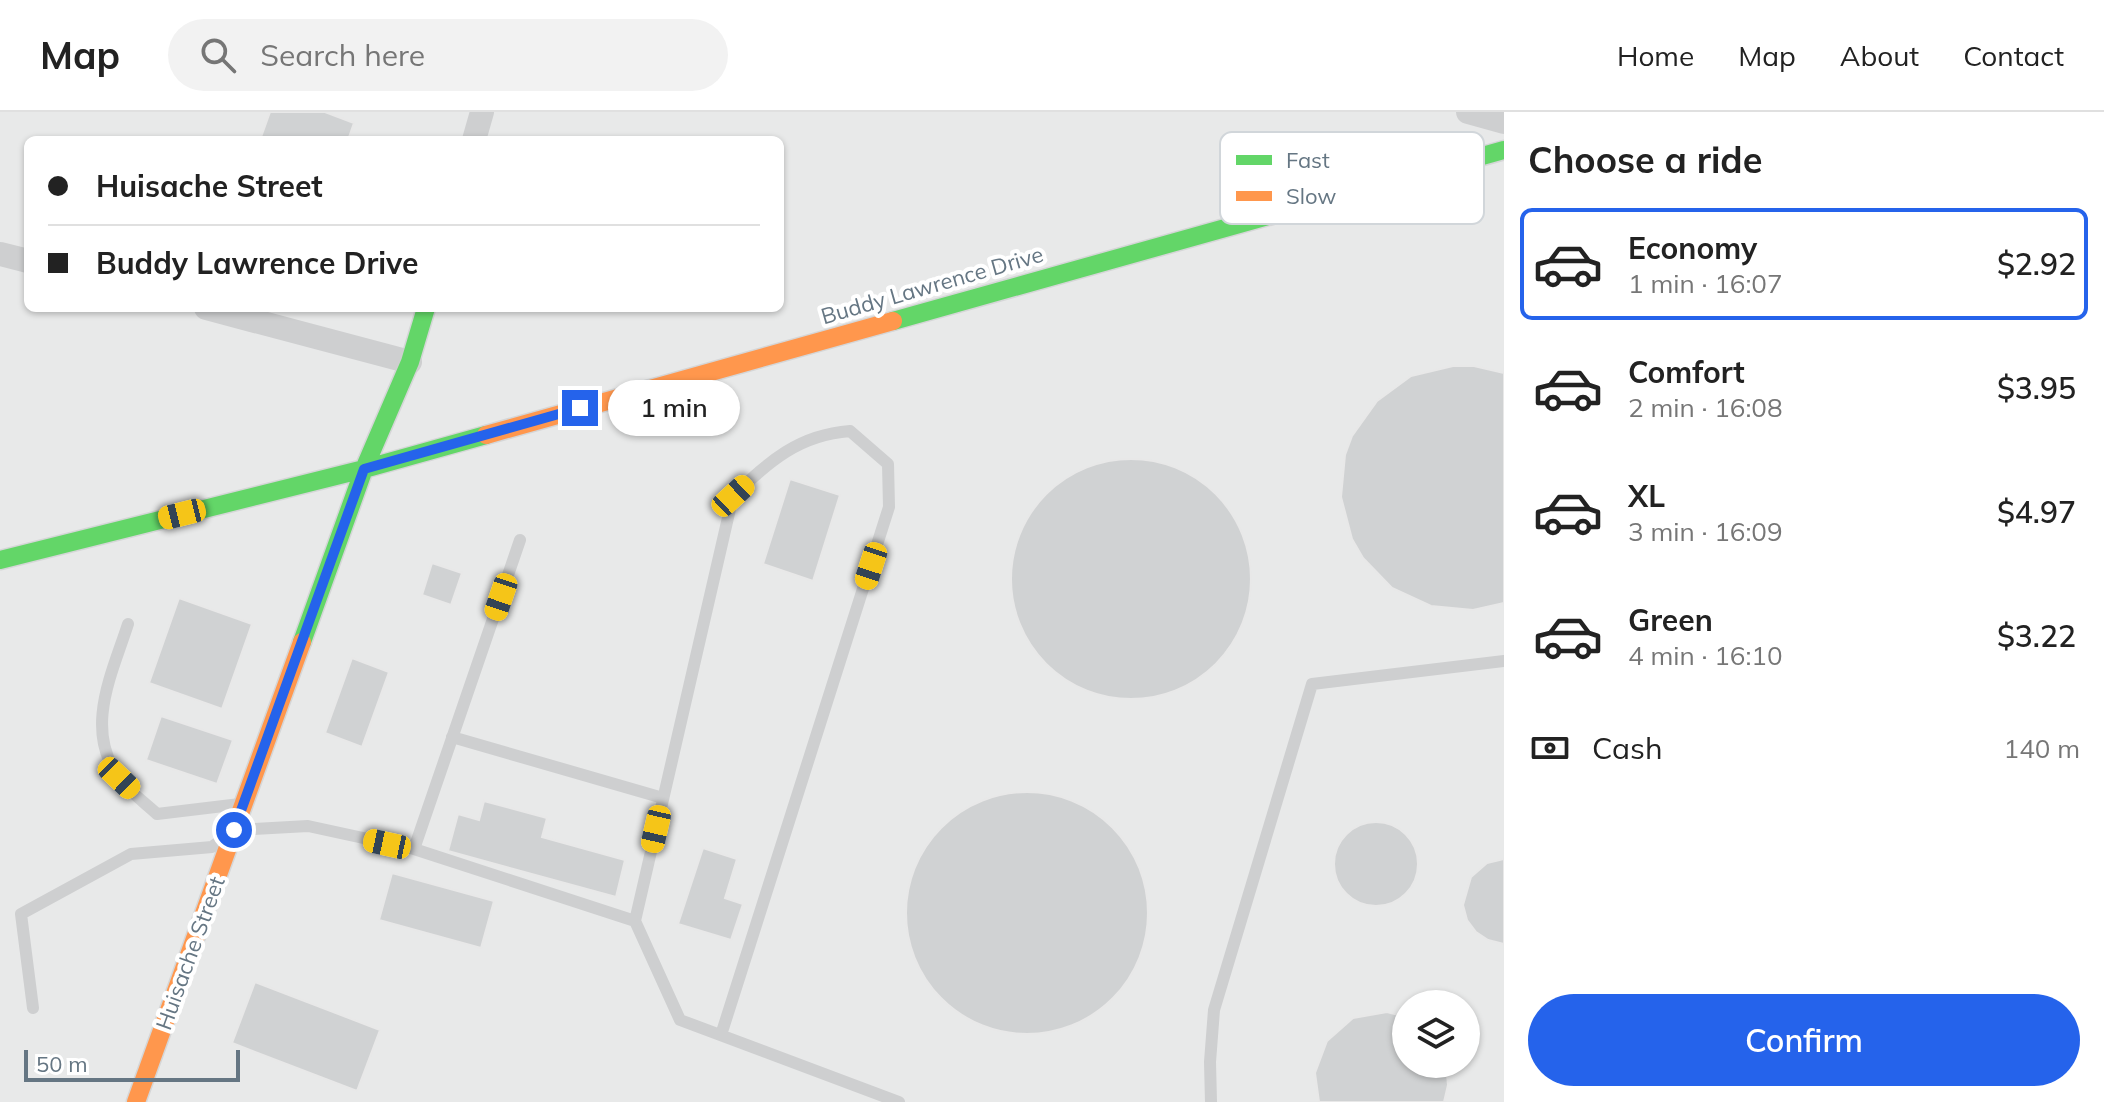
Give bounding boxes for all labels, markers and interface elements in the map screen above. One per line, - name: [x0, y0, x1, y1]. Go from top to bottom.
- search box: [168, 19, 728, 91]
- text: Map: [40, 31, 120, 79]
- icon: search: [196, 33, 240, 77]
- text: Search here: [260, 36, 425, 74]
- text: Home: [1617, 38, 1694, 73]
- text: Map: [1738, 38, 1796, 73]
- text: About: [1840, 38, 1919, 73]
- text: Contact: [1963, 38, 2064, 73]
- legend: [1220, 132, 1484, 224]
- text: Choose a ride: [1528, 137, 1762, 182]
- text: Fast: [1286, 146, 1330, 174]
- text: Huisache Street: [96, 167, 323, 205]
- text: Slow: [1286, 182, 1336, 210]
- icon: car: [1532, 228, 1604, 300]
- text: Economy: [1628, 229, 1757, 267]
- street label: Buddy Lawrence Drive: [818, 240, 1046, 330]
- text: Buddy Lawrence Drive: [96, 244, 419, 282]
- text: $2.92: [1997, 245, 2076, 283]
- text: 1 min · 16:07: [1628, 267, 1783, 300]
- icon: car: [1532, 352, 1604, 424]
- text: Comfort: [1628, 353, 1745, 391]
- text: $3.95: [1997, 369, 2076, 407]
- callout: 1 min: [608, 380, 740, 436]
- route end: [562, 390, 598, 426]
- text: 1 min: [640, 391, 708, 424]
- text: 2 min · 16:08: [1628, 391, 1783, 424]
- car: [707, 471, 759, 521]
- icon: car: [1532, 476, 1604, 548]
- text: XL: [1628, 477, 1665, 515]
- text: $4.97: [1997, 493, 2076, 531]
- car: [156, 497, 208, 531]
- text: 3 min · 16:09: [1628, 515, 1783, 548]
- car: [852, 539, 890, 593]
- car: [482, 570, 520, 624]
- icon: car: [1532, 600, 1604, 672]
- text: Green: [1628, 601, 1713, 639]
- text: $3.22: [1997, 617, 2076, 655]
- text: 4 min · 16:10: [1628, 639, 1783, 672]
- icon: cash: [1528, 726, 1572, 770]
- text: Cash: [1592, 729, 1663, 767]
- text: 140 m: [2004, 732, 2080, 765]
- car: [93, 753, 145, 803]
- car: [639, 803, 673, 855]
- route start: [216, 812, 252, 848]
- car: [361, 827, 413, 861]
- street label: Huisache Street: [149, 872, 231, 1034]
- map controls: [1392, 990, 1480, 1078]
- button: layers: [1392, 990, 1480, 1078]
- button: Confirm: [1528, 994, 2080, 1086]
- scale bar: [24, 1046, 240, 1082]
- text: 50 m: [36, 1050, 87, 1078]

